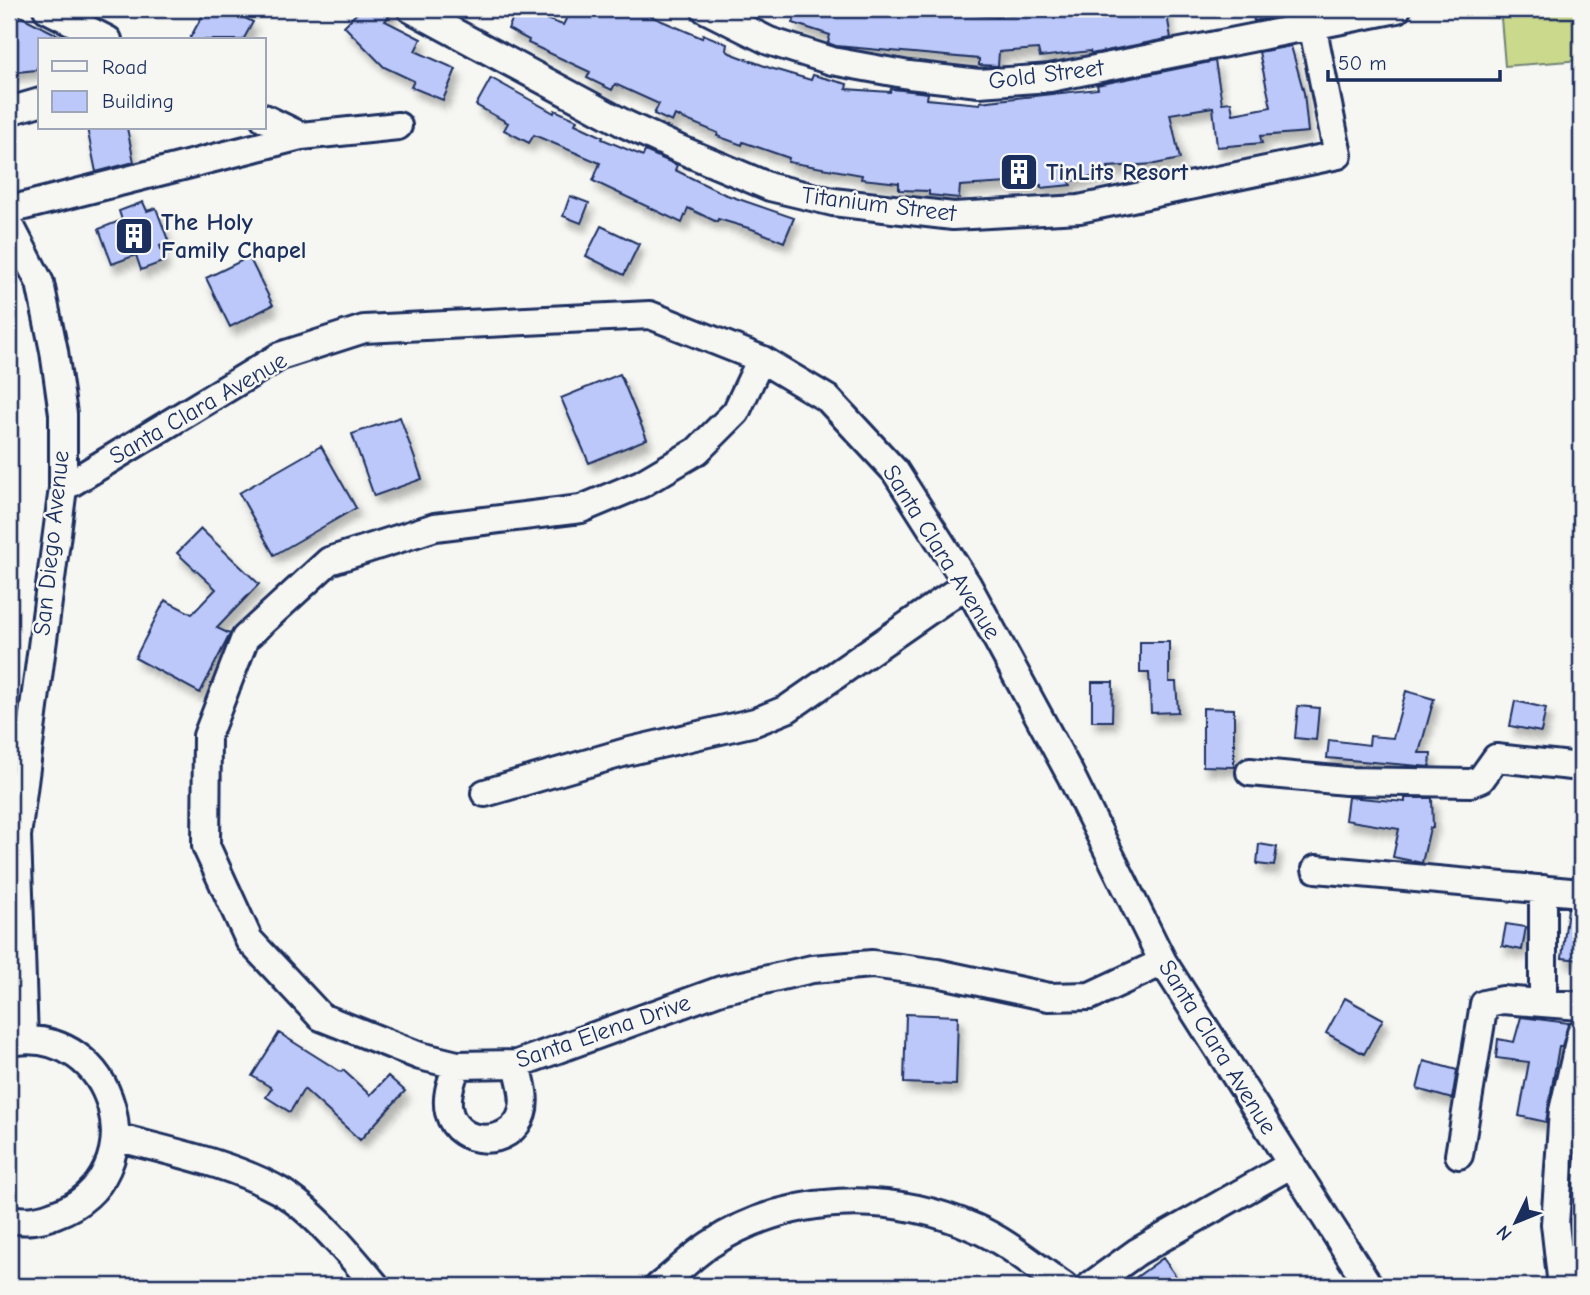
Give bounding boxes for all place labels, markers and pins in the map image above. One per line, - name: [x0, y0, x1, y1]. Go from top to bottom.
- building icon: TinLits Resort: [998, 151, 1040, 193]
- place label: TinLits Resort: [1046, 158, 1189, 186]
- place label: The Holy Family Chapel: [161, 208, 307, 264]
- building icon: The Holy Family Chapel: [113, 215, 155, 257]

